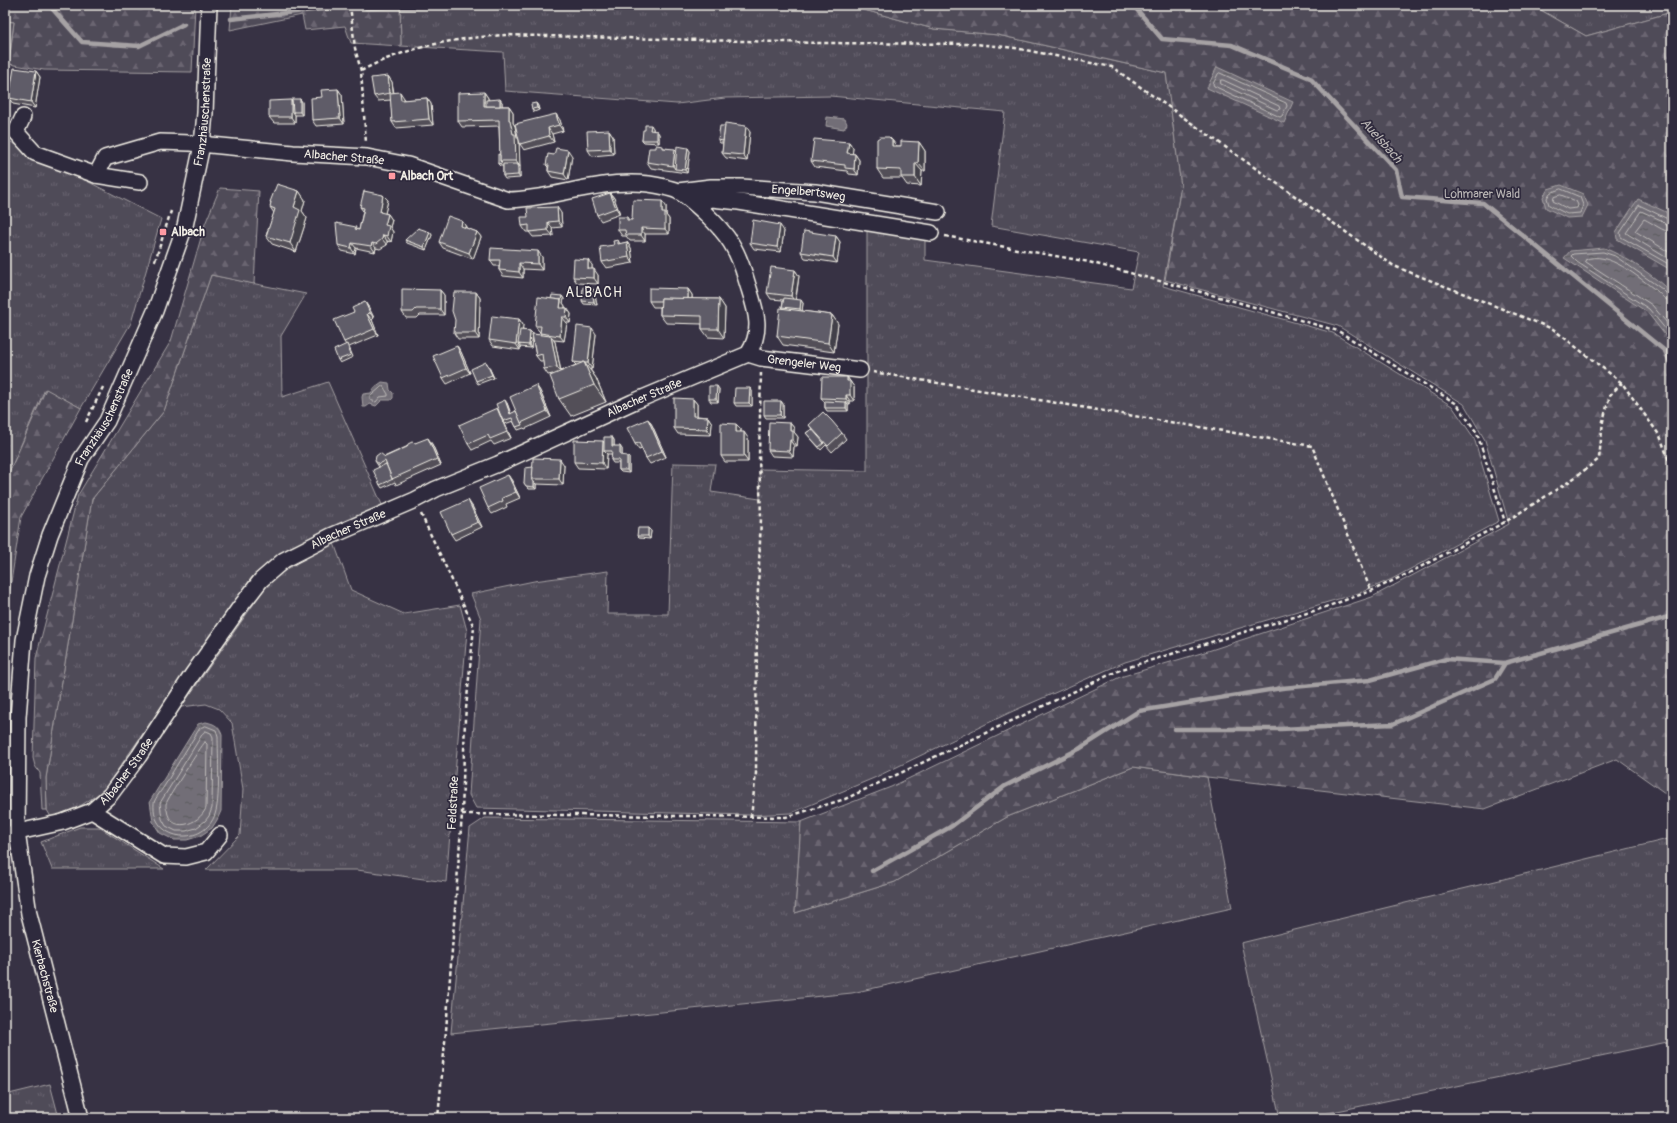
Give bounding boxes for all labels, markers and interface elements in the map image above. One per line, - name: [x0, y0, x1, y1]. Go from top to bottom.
- street label: Franzhäuschenstraße: [191, 57, 215, 168]
- water label: Auelsbach: [1357, 115, 1406, 167]
- street label: Albacher Straße: [303, 147, 385, 168]
- place label: Albach Ort: [400, 169, 454, 184]
- marker: Albach Ort: [387, 171, 397, 181]
- street label: Engelbertsweg: [771, 182, 846, 205]
- park label: Lohmarer Wald: [1444, 187, 1520, 202]
- place label: Albach: [171, 225, 205, 240]
- marker: Albach: [158, 227, 168, 237]
- district label: ALBACH: [565, 284, 623, 301]
- street label: Grengeler Weg: [766, 352, 842, 376]
- street label: Franzhäuschenstraße: [72, 366, 137, 468]
- street label: Albacher Straße: [604, 375, 684, 421]
- street label: Albacher Straße: [308, 506, 388, 553]
- street label: Albacher Straße: [96, 735, 157, 809]
- street label: Feldstraße: [445, 776, 462, 830]
- street label: Kierbachstraße: [28, 938, 62, 1015]

